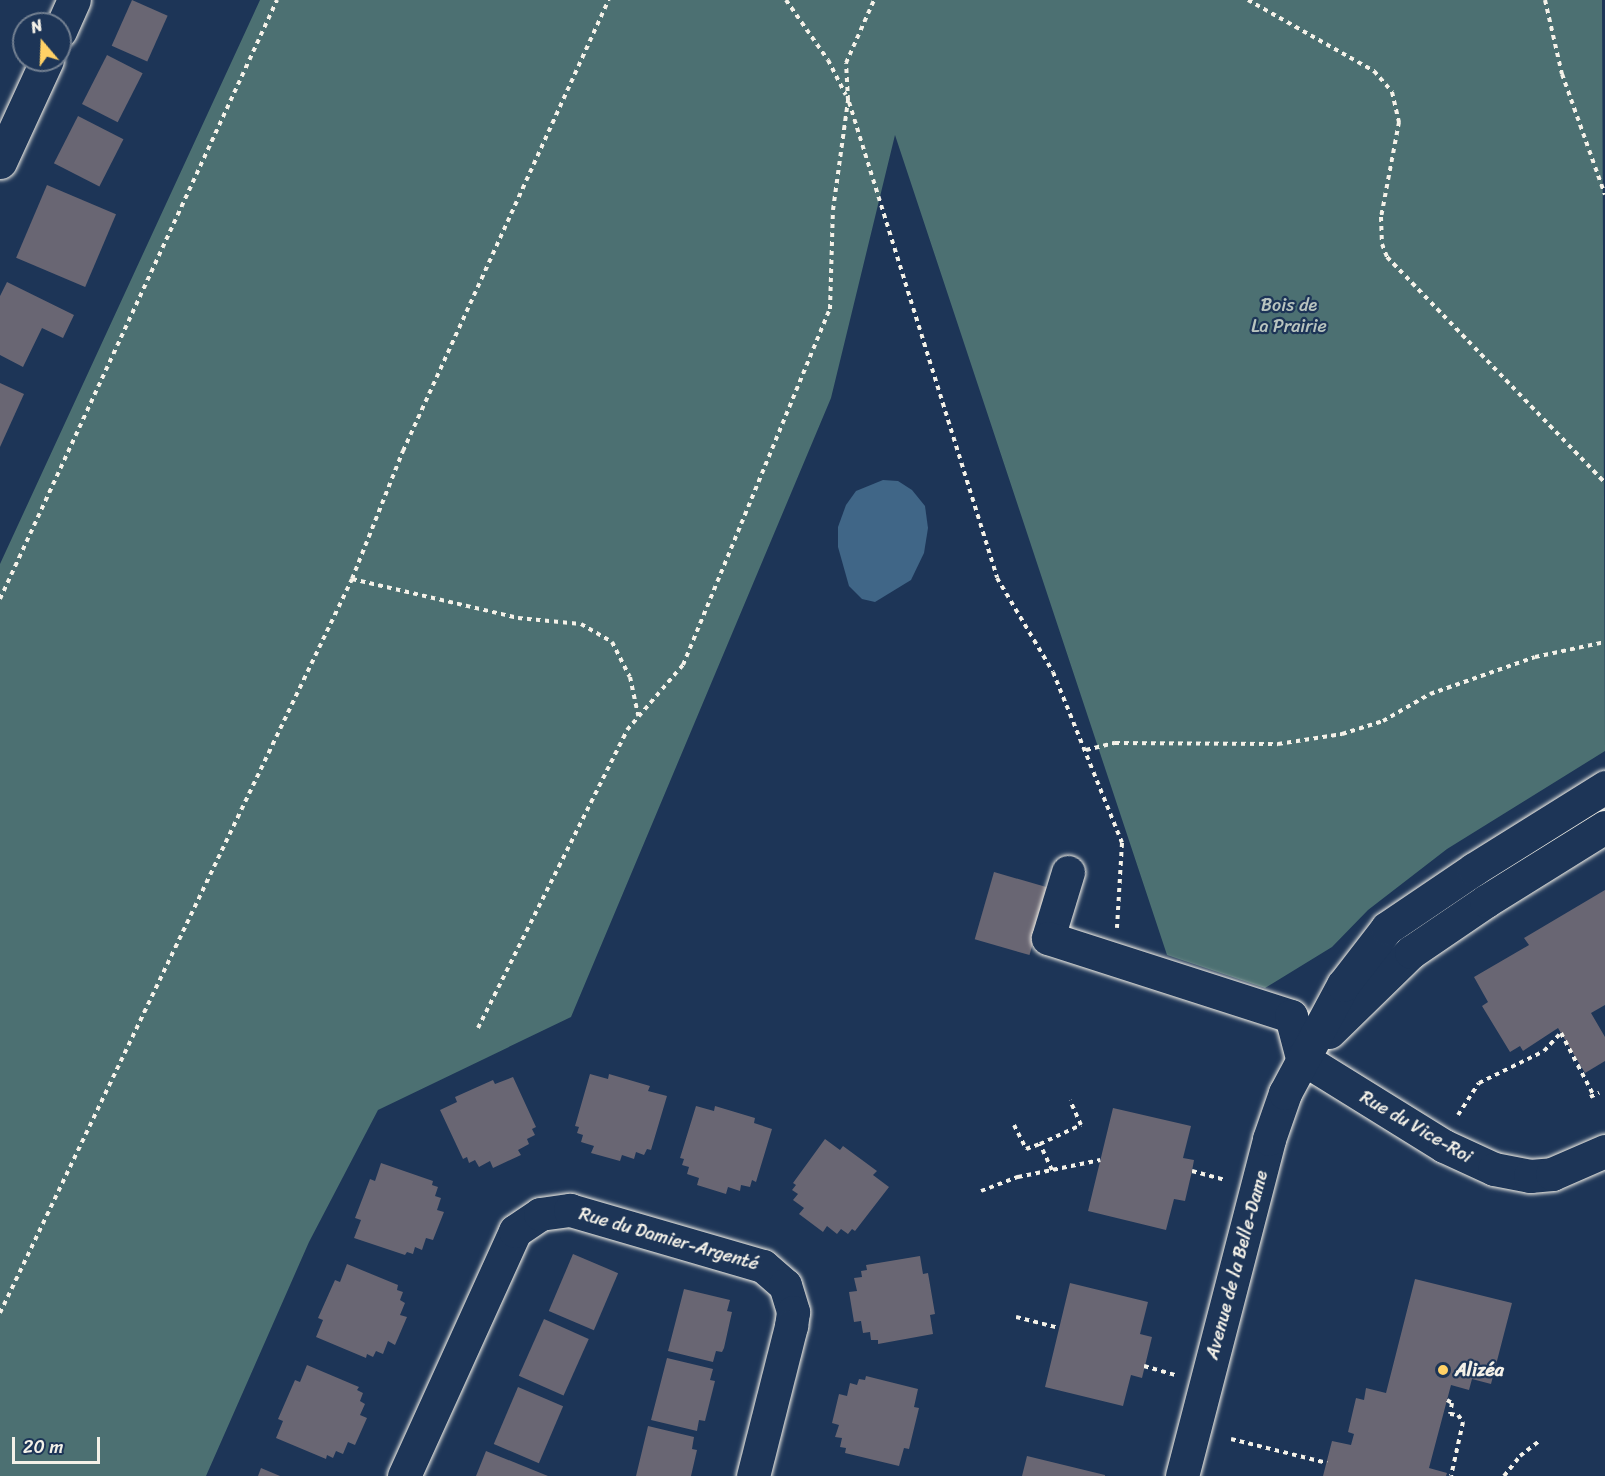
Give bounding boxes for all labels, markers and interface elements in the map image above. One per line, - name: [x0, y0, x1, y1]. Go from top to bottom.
- text: N: [27, 11, 47, 42]
- north arrow: [12, 12, 72, 72]
- park label: Bois de La Prairie: [1251, 295, 1327, 338]
- street label: Rue du Vice-Roi: [1356, 1086, 1476, 1168]
- street label: Avenue de la Belle-Dame: [1201, 1168, 1273, 1362]
- street label: Rue du Damier-Argenté: [577, 1203, 761, 1275]
- place label: Alizéa: [1455, 1359, 1504, 1381]
- marker: Alizéa: [1436, 1363, 1450, 1377]
- scale bar: [15, 1425, 104, 1463]
- text: 20 m: [23, 1431, 63, 1463]

